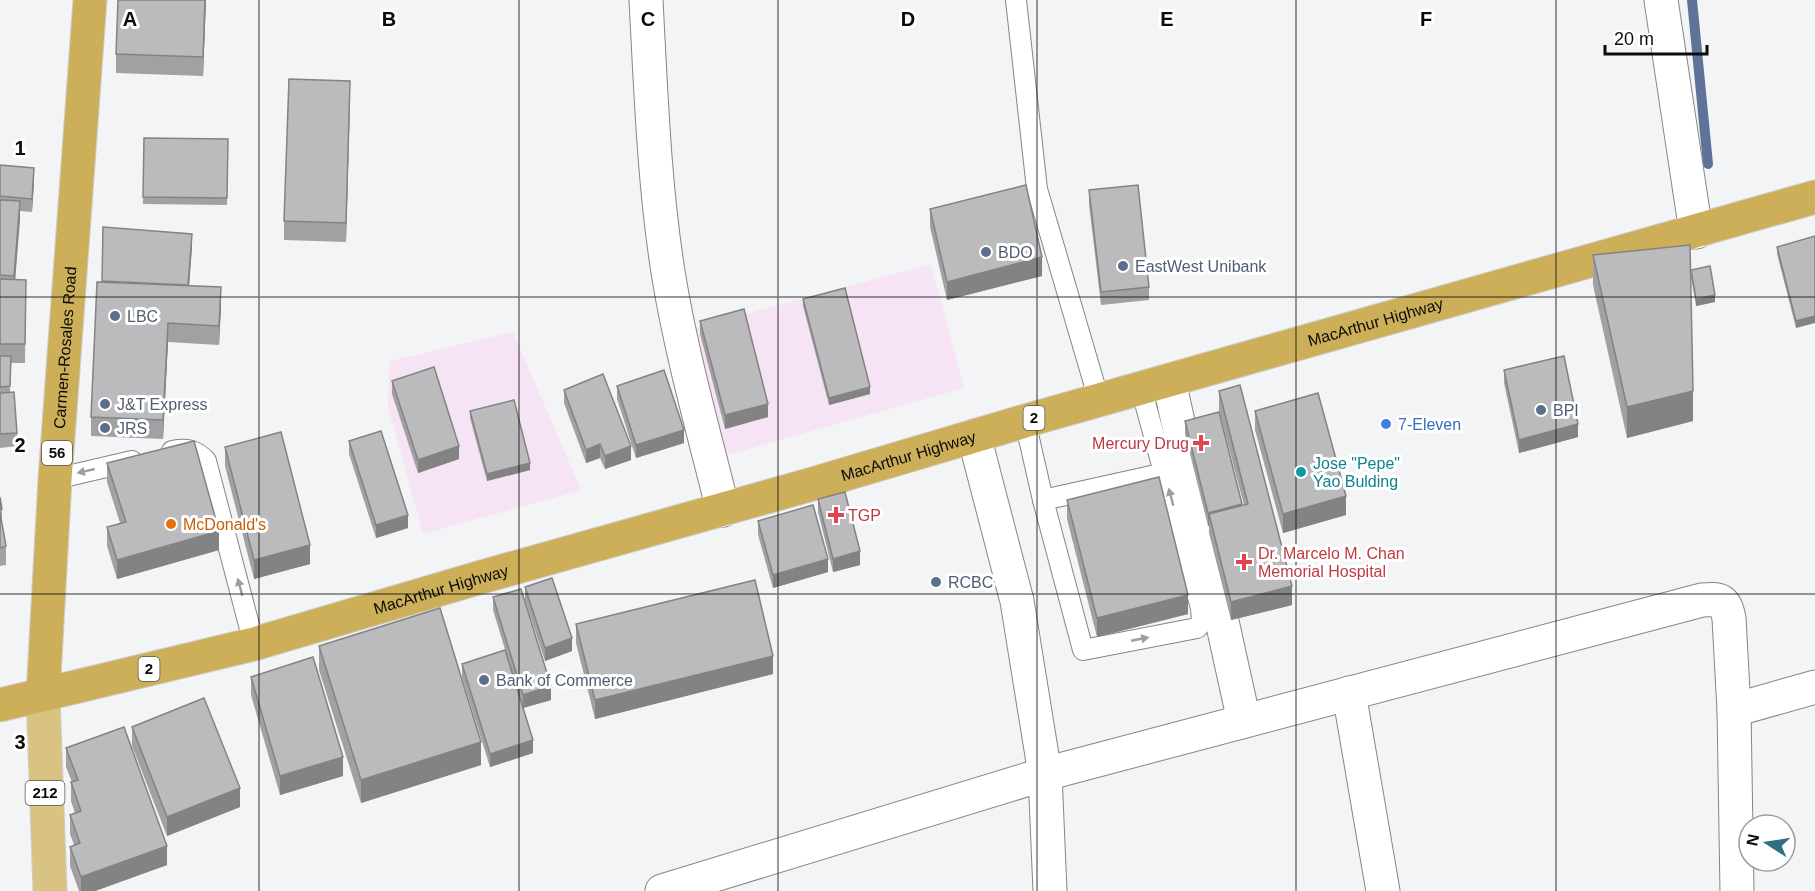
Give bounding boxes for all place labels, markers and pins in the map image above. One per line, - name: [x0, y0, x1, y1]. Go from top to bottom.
- place label: BDO: [998, 244, 1033, 261]
- marker: BDO: [979, 245, 993, 259]
- place label: EastWest Unibank: [1135, 258, 1267, 275]
- marker: EastWest Unibank: [1116, 259, 1130, 273]
- place label: LBC: [127, 308, 158, 325]
- marker: LBC: [108, 309, 122, 323]
- place label: J&T Express: [117, 396, 207, 413]
- marker: J&T Express: [98, 397, 112, 411]
- place label: BPI: [1553, 402, 1579, 419]
- marker: BPI: [1534, 403, 1548, 417]
- place label: 7-Eleven: [1398, 416, 1461, 433]
- marker: 7-Eleven: [1379, 417, 1393, 431]
- place label: JRS: [117, 420, 147, 437]
- marker: JRS: [98, 421, 112, 435]
- place label: Mercury Drug: [1092, 435, 1189, 452]
- marker: Mercury Drug: [1194, 436, 1208, 450]
- place label: Jose "Pepe" Yao Bulding: [1313, 455, 1400, 490]
- marker: Jose "Pepe" Yao Bulding: [1294, 465, 1308, 479]
- place label: TGP: [848, 507, 881, 524]
- marker: TGP: [829, 508, 843, 522]
- place label: McDonald's: [183, 516, 266, 533]
- marker: McDonald's: [164, 517, 178, 531]
- place label: Dr. Marcelo M. Chan Memorial Hospital: [1258, 545, 1405, 580]
- marker: Dr. Marcelo M. Chan Memorial Hospital: [1235, 553, 1253, 571]
- place label: RCBC: [948, 574, 993, 591]
- marker: RCBC: [929, 575, 943, 589]
- place label: Bank of Commerce: [496, 672, 633, 689]
- marker: Bank of Commerce: [477, 673, 491, 687]

